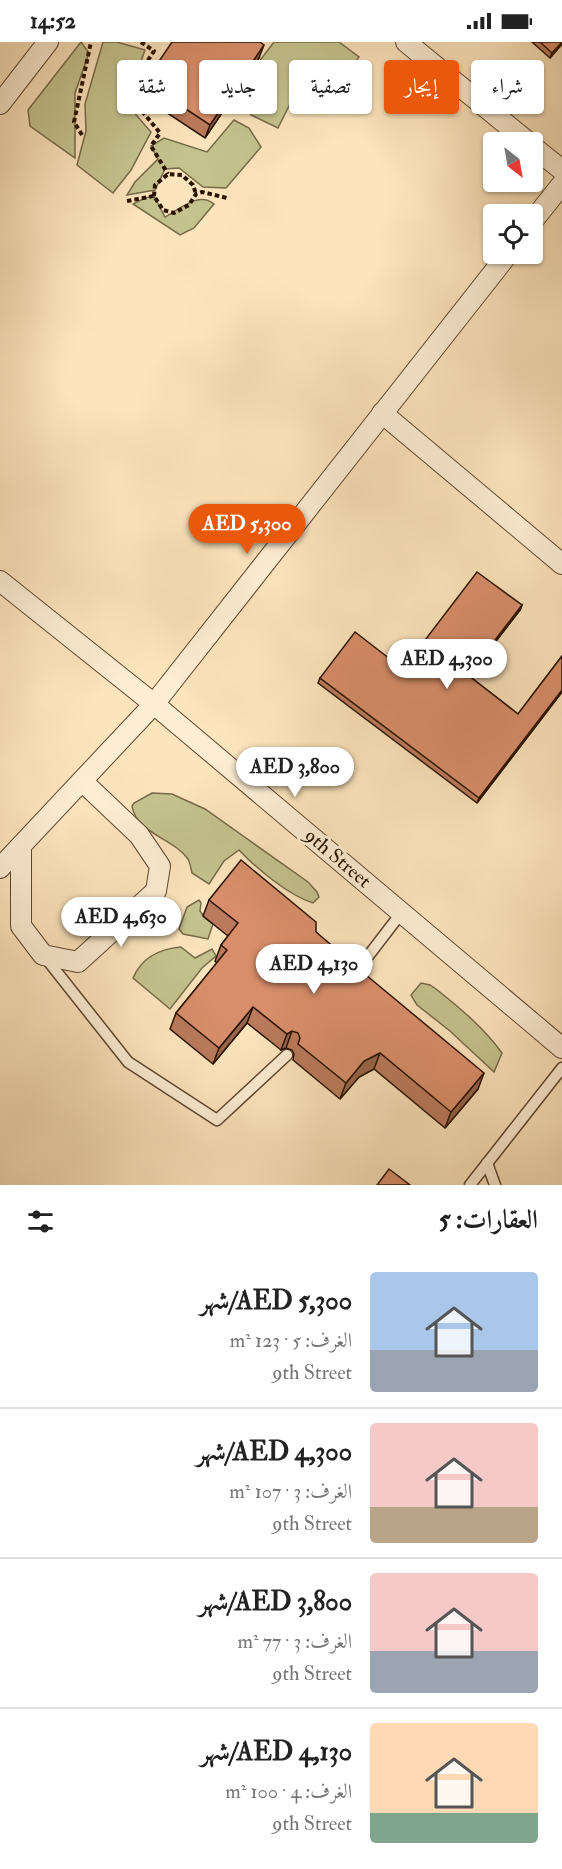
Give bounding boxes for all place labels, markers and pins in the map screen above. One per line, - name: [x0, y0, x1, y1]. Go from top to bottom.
- pin: AED 5,300: [178, 504, 316, 555]
- pin: AED 4,300: [378, 639, 516, 690]
- pin: AED 3,800: [226, 747, 364, 798]
- pin: AED 4,630: [52, 897, 190, 948]
- pin: AED 4,130: [245, 944, 383, 995]

